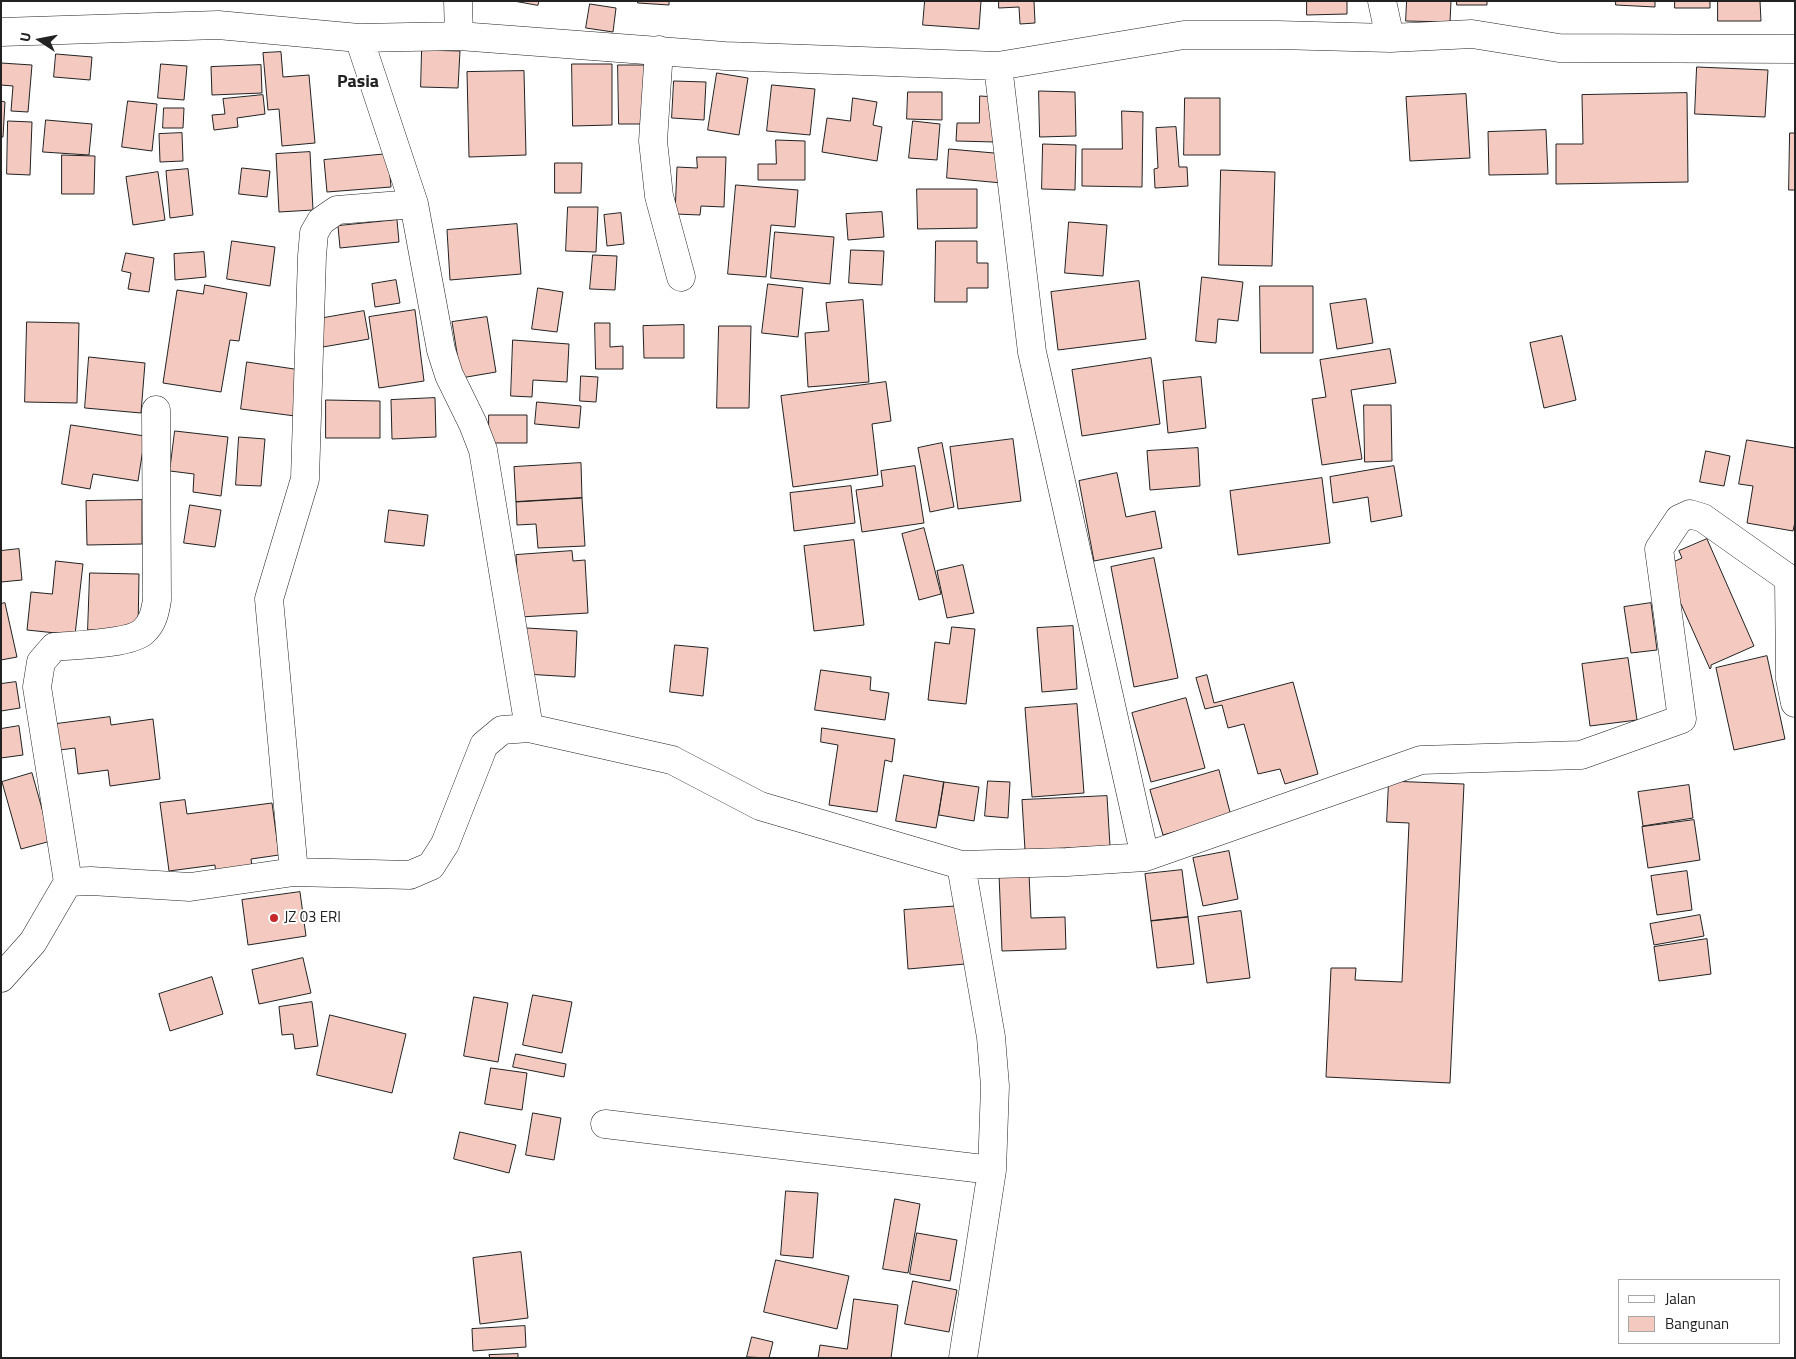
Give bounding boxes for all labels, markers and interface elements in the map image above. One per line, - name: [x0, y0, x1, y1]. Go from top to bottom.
- north arrow: [15, 15, 65, 65]
- text: U: [14, 31, 36, 44]
- district label: Pasia: [337, 72, 379, 94]
- place label: JZ 03 ERI: [284, 909, 341, 927]
- marker: JZ 03 ERI: [268, 912, 280, 924]
- legend: [1618, 1279, 1781, 1344]
- text: Jalan: [1665, 1287, 1696, 1310]
- text: Bangunan: [1665, 1312, 1729, 1335]

